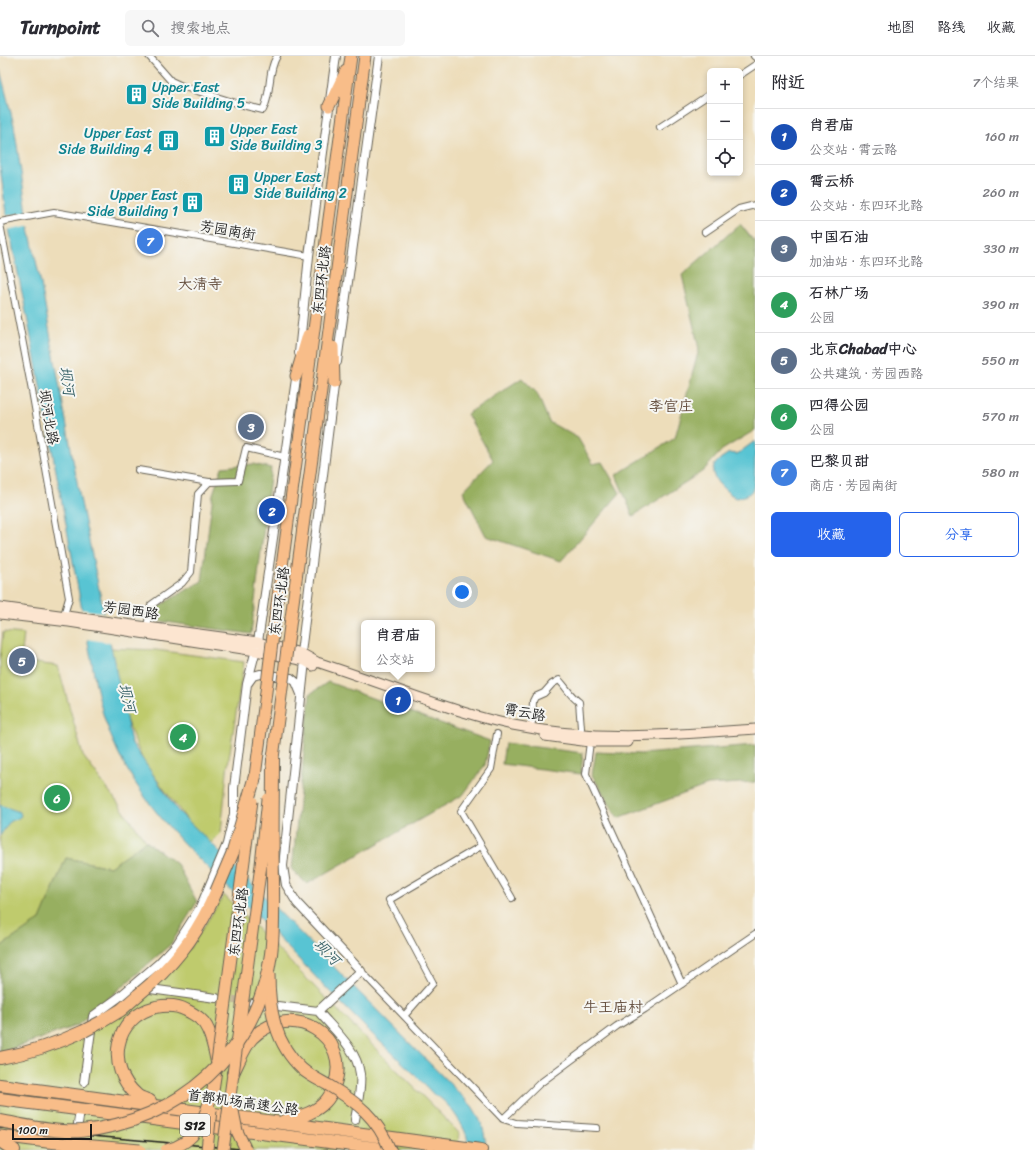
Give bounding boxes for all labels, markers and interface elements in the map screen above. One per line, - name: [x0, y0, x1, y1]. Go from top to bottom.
- search box: [125, 10, 405, 46]
- text: Turnpoint: [20, 11, 101, 44]
- text: 搜索地点: [171, 15, 231, 41]
- text: 地图: [887, 15, 915, 40]
- text: 路线: [937, 15, 965, 40]
- text: 收藏: [987, 15, 1015, 40]
- icon: search: [139, 17, 161, 39]
- text: 附近: [771, 67, 805, 97]
- map controls: [707, 68, 743, 176]
- button: +: [707, 68, 743, 104]
- text: 7个结果: [973, 71, 1019, 94]
- place label: Upper East Side Building 5: [152, 75, 246, 116]
- building icon: Upper East Side Building 5: [124, 82, 150, 108]
- button: −: [707, 104, 743, 140]
- text: 肖君庙: [809, 112, 854, 138]
- place label: Upper East Side Building 3: [230, 117, 323, 158]
- place label: Upper East Side Building 4: [59, 121, 152, 162]
- building icon: Upper East Side Building 3: [201, 124, 227, 150]
- text: 1: [781, 125, 787, 148]
- text: 160 m: [984, 125, 1019, 148]
- building icon: Upper East Side Building 4: [155, 128, 181, 154]
- text: 公交站 · 霄云路: [809, 138, 897, 161]
- button: locate: [707, 140, 743, 176]
- place label: Upper East Side Building 2: [254, 165, 347, 206]
- text: 霄云桥: [809, 168, 854, 194]
- building icon: Upper East Side Building 2: [226, 172, 252, 198]
- text: 2: [780, 181, 788, 204]
- text: 260 m: [983, 181, 1019, 204]
- place label: Upper East Side Building 1: [87, 183, 178, 224]
- building icon: Upper East Side Building 1: [180, 190, 206, 216]
- text: 公交站 · 东四环北路: [809, 194, 923, 217]
- street label: 芳园南街: [198, 213, 258, 248]
- text: 中国石油: [809, 224, 869, 250]
- pin: 7: [137, 226, 163, 256]
- text: 3: [780, 237, 788, 260]
- text: 330 m: [983, 237, 1019, 260]
- street label: 东四环北路: [305, 244, 338, 316]
- text: 加油站 · 东四环北路: [809, 250, 923, 273]
- district label: 大清寺: [177, 271, 223, 297]
- text: 石林广场: [809, 280, 869, 306]
- text: 4: [780, 293, 788, 316]
- text: 390 m: [982, 293, 1019, 316]
- text: 公园: [809, 306, 835, 329]
- text: 北京Chabad中心: [809, 336, 917, 362]
- text: 5: [780, 349, 788, 372]
- text: 550 m: [982, 349, 1019, 372]
- text: 公共建筑 · 芳园西路: [809, 362, 923, 385]
- water label: 坝河: [52, 364, 83, 401]
- street label: 坝河北路: [31, 387, 66, 447]
- text: 四得公园: [809, 392, 869, 418]
- district label: 李官庄: [648, 393, 694, 419]
- text: 6: [780, 405, 788, 428]
- text: 570 m: [982, 405, 1019, 428]
- pin: 3: [238, 412, 264, 442]
- text: 公园: [809, 418, 835, 441]
- text: 巴黎贝甜: [809, 448, 869, 474]
- text: 7: [780, 461, 788, 484]
- text: 580 m: [982, 461, 1019, 484]
- text: 商店 · 芳园南街: [809, 474, 897, 497]
- pin: 2: [259, 496, 285, 526]
- button: 收藏: [771, 512, 891, 557]
- button: 分享: [899, 512, 1019, 557]
- street label: 东四环北路: [262, 565, 297, 637]
- your location: [452, 582, 472, 602]
- street label: 芳园西路: [101, 594, 160, 627]
- popup: [361, 620, 435, 672]
- text: 肖君庙: [375, 622, 421, 648]
- pin: 5: [9, 646, 35, 676]
- text: 公交站: [375, 648, 415, 671]
- water label: 坝河: [111, 680, 144, 719]
- pin: 1: [385, 685, 411, 715]
- street label: 霄云路: [502, 697, 548, 728]
- pin: 4: [170, 722, 196, 752]
- pin: 6: [44, 783, 70, 813]
- street label: 东四环北路: [221, 886, 256, 958]
- water label: 坝河: [307, 932, 349, 974]
- district label: 牛王庙村: [583, 994, 643, 1020]
- street label: 首都机场高速公路: [186, 1082, 300, 1123]
- road number: S12: [180, 1114, 210, 1136]
- text: 100 m: [18, 1121, 48, 1140]
- scale bar: [12, 1122, 92, 1141]

